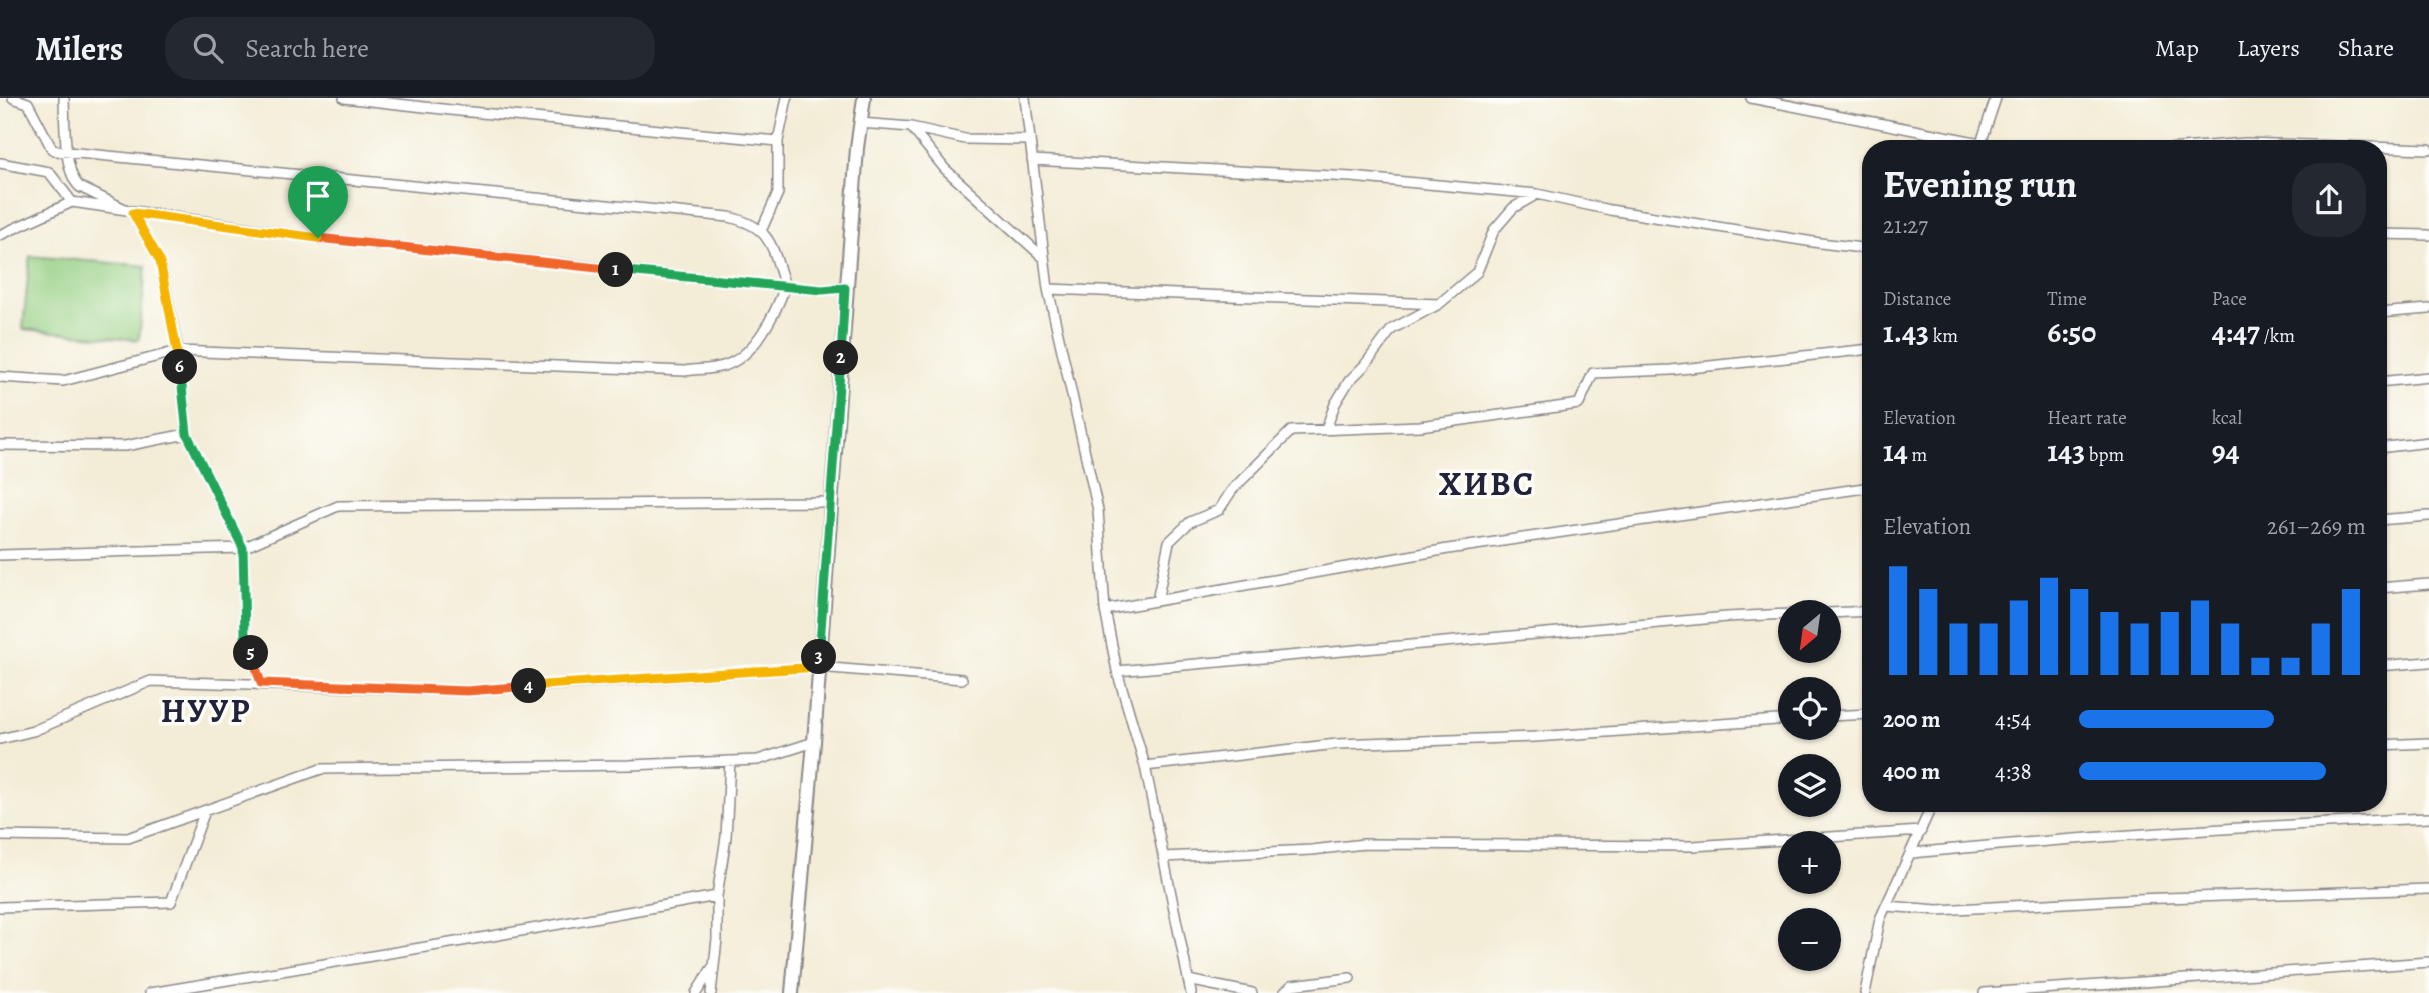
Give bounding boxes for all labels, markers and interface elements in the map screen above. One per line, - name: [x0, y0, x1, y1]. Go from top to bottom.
- search box: [165, 17, 655, 80]
- text: Milers: [35, 26, 123, 71]
- icon: search: [189, 29, 227, 67]
- text: Search here: [245, 31, 369, 66]
- text: Map: [2155, 32, 2199, 64]
- text: Layers: [2237, 32, 2300, 64]
- text: Share: [2338, 32, 2394, 64]
- text: Evening run: [1883, 158, 2077, 210]
- button: share: [2292, 163, 2366, 237]
- pin: [288, 166, 348, 238]
- icon: arrive: [299, 177, 337, 215]
- text: 21:27: [1883, 210, 1928, 241]
- pin: 1: [598, 252, 634, 288]
- text: 1: [612, 256, 619, 282]
- text: Distance: [1883, 286, 1951, 312]
- text: Time: [2047, 286, 2087, 312]
- text: Pace: [2212, 286, 2247, 312]
- text: 1.43: [1883, 312, 1929, 352]
- text: 6:50: [2047, 312, 2096, 352]
- text: 4:47: [2212, 312, 2260, 352]
- text: km: [1929, 323, 1958, 349]
- text: /km: [2260, 323, 2295, 349]
- pin: 2: [824, 341, 858, 376]
- text: 2: [836, 344, 845, 370]
- pin: 6: [162, 350, 198, 384]
- text: 6: [175, 353, 184, 379]
- text: Elevation: [1883, 405, 1956, 431]
- text: Heart rate: [2047, 405, 2127, 431]
- text: kcal: [2212, 405, 2242, 431]
- text: 14: [1883, 431, 1908, 471]
- text: 143: [2047, 431, 2085, 471]
- text: 94: [2212, 431, 2240, 471]
- text: m: [1908, 442, 1927, 468]
- text: bpm: [2085, 442, 2124, 468]
- district label: ХИВС: [1439, 461, 1535, 506]
- text: Elevation: [1883, 511, 1971, 542]
- text: 261–269 m: [2267, 511, 2366, 542]
- north arrow: [1778, 600, 1841, 663]
- map controls: [1778, 600, 1841, 971]
- pin: 5: [233, 636, 268, 670]
- text: 5: [246, 639, 255, 665]
- pin: 3: [802, 640, 836, 674]
- text: 3: [814, 643, 823, 669]
- pin: 4: [512, 668, 546, 704]
- text: 4: [524, 672, 533, 698]
- button: locate: [1778, 677, 1841, 740]
- district label: НУУР: [161, 688, 251, 733]
- text: 200 m: [1883, 704, 1941, 735]
- text: 4:54: [1995, 704, 2031, 735]
- button: layers: [1778, 754, 1841, 817]
- text: 400 m: [1883, 756, 1940, 787]
- text: 4:38: [1995, 756, 2032, 787]
- button: +: [1778, 831, 1841, 894]
- button: −: [1778, 908, 1841, 971]

